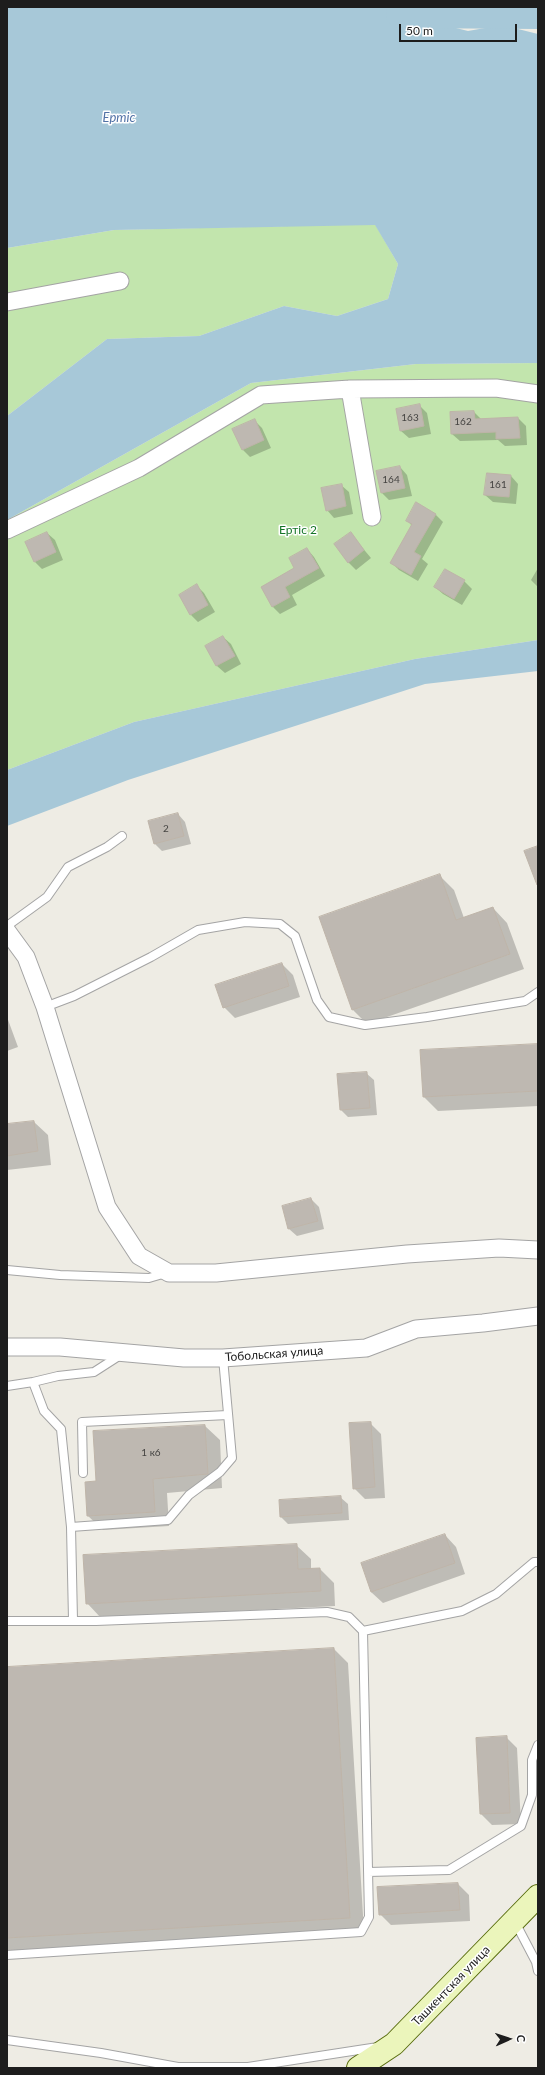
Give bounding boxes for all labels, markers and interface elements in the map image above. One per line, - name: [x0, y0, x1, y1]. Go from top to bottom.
- scale bar: [401, 16, 519, 42]
- text: 50 m: [406, 23, 433, 38]
- water label: Ертіс: [103, 110, 135, 126]
- house number: 163: [401, 412, 419, 424]
- house number: 162: [454, 416, 472, 428]
- house number: 164: [382, 474, 400, 486]
- house number: 161: [489, 479, 507, 491]
- park label: Ертіс 2: [279, 523, 317, 537]
- house number: 2: [163, 823, 169, 835]
- street label: Тобольская улица: [224, 1343, 324, 1365]
- house number: 1 к6: [141, 1447, 161, 1459]
- street label: Ташкентская улица: [409, 1943, 493, 2029]
- north arrow: [489, 2019, 529, 2059]
- text: С: [515, 2034, 528, 2042]

